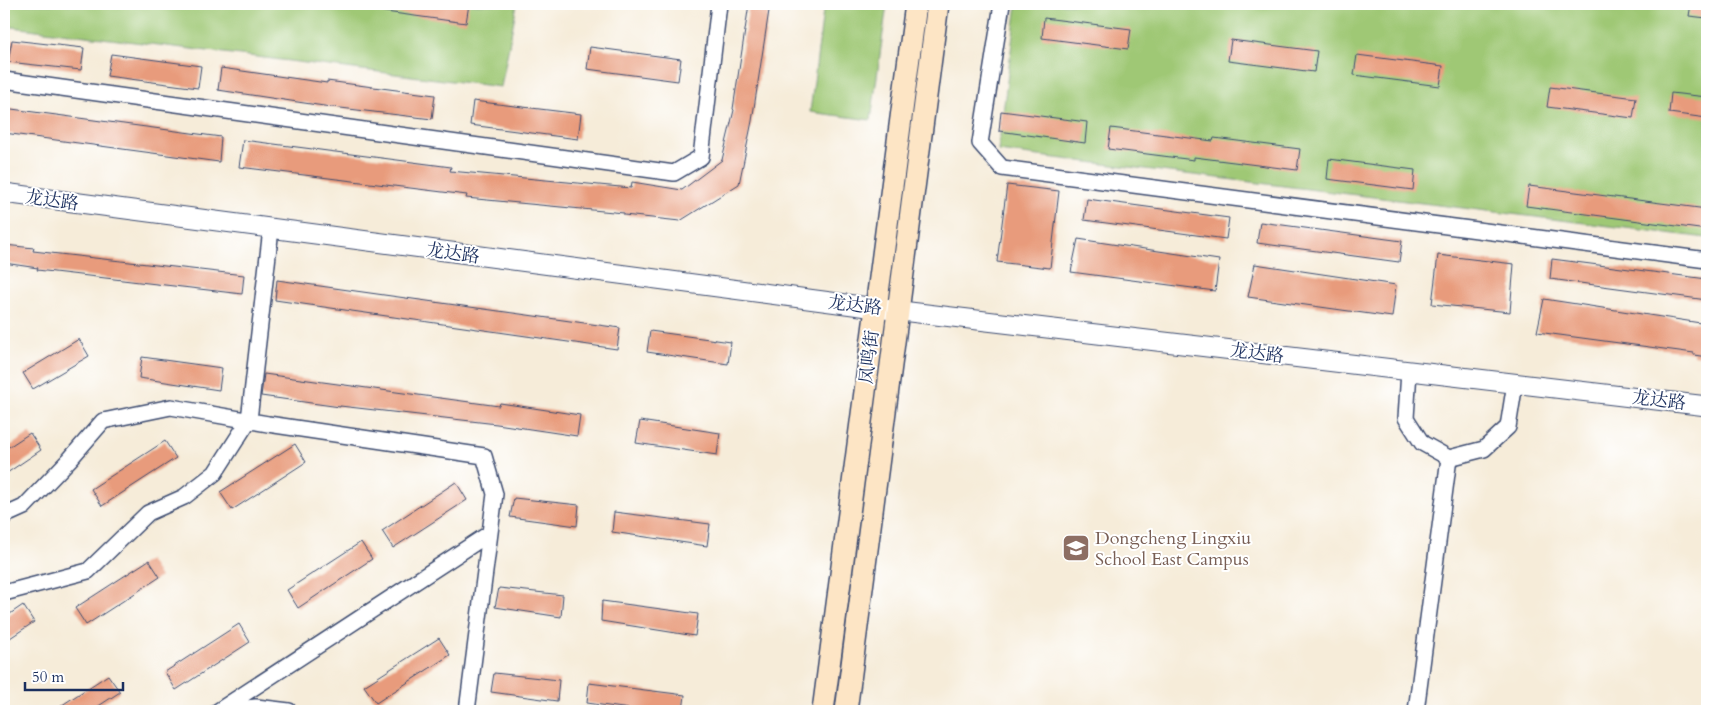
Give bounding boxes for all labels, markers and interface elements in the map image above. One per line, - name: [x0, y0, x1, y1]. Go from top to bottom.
- street label: 龙达路: [23, 184, 80, 217]
- street label: 龙达路: [424, 237, 481, 270]
- street label: 龙达路: [827, 290, 883, 321]
- street label: 凤鸣街: [854, 329, 885, 385]
- street label: 龙达路: [1229, 338, 1285, 369]
- street label: 龙达路: [1631, 385, 1687, 416]
- place label: Dongcheng Lingxiu School East Campus: [1095, 526, 1251, 572]
- school or university icon: Dongcheng Lingxiu School East Campus: [1061, 533, 1091, 563]
- scale bar: [25, 660, 122, 692]
- text: 50 m: [32, 667, 64, 687]

